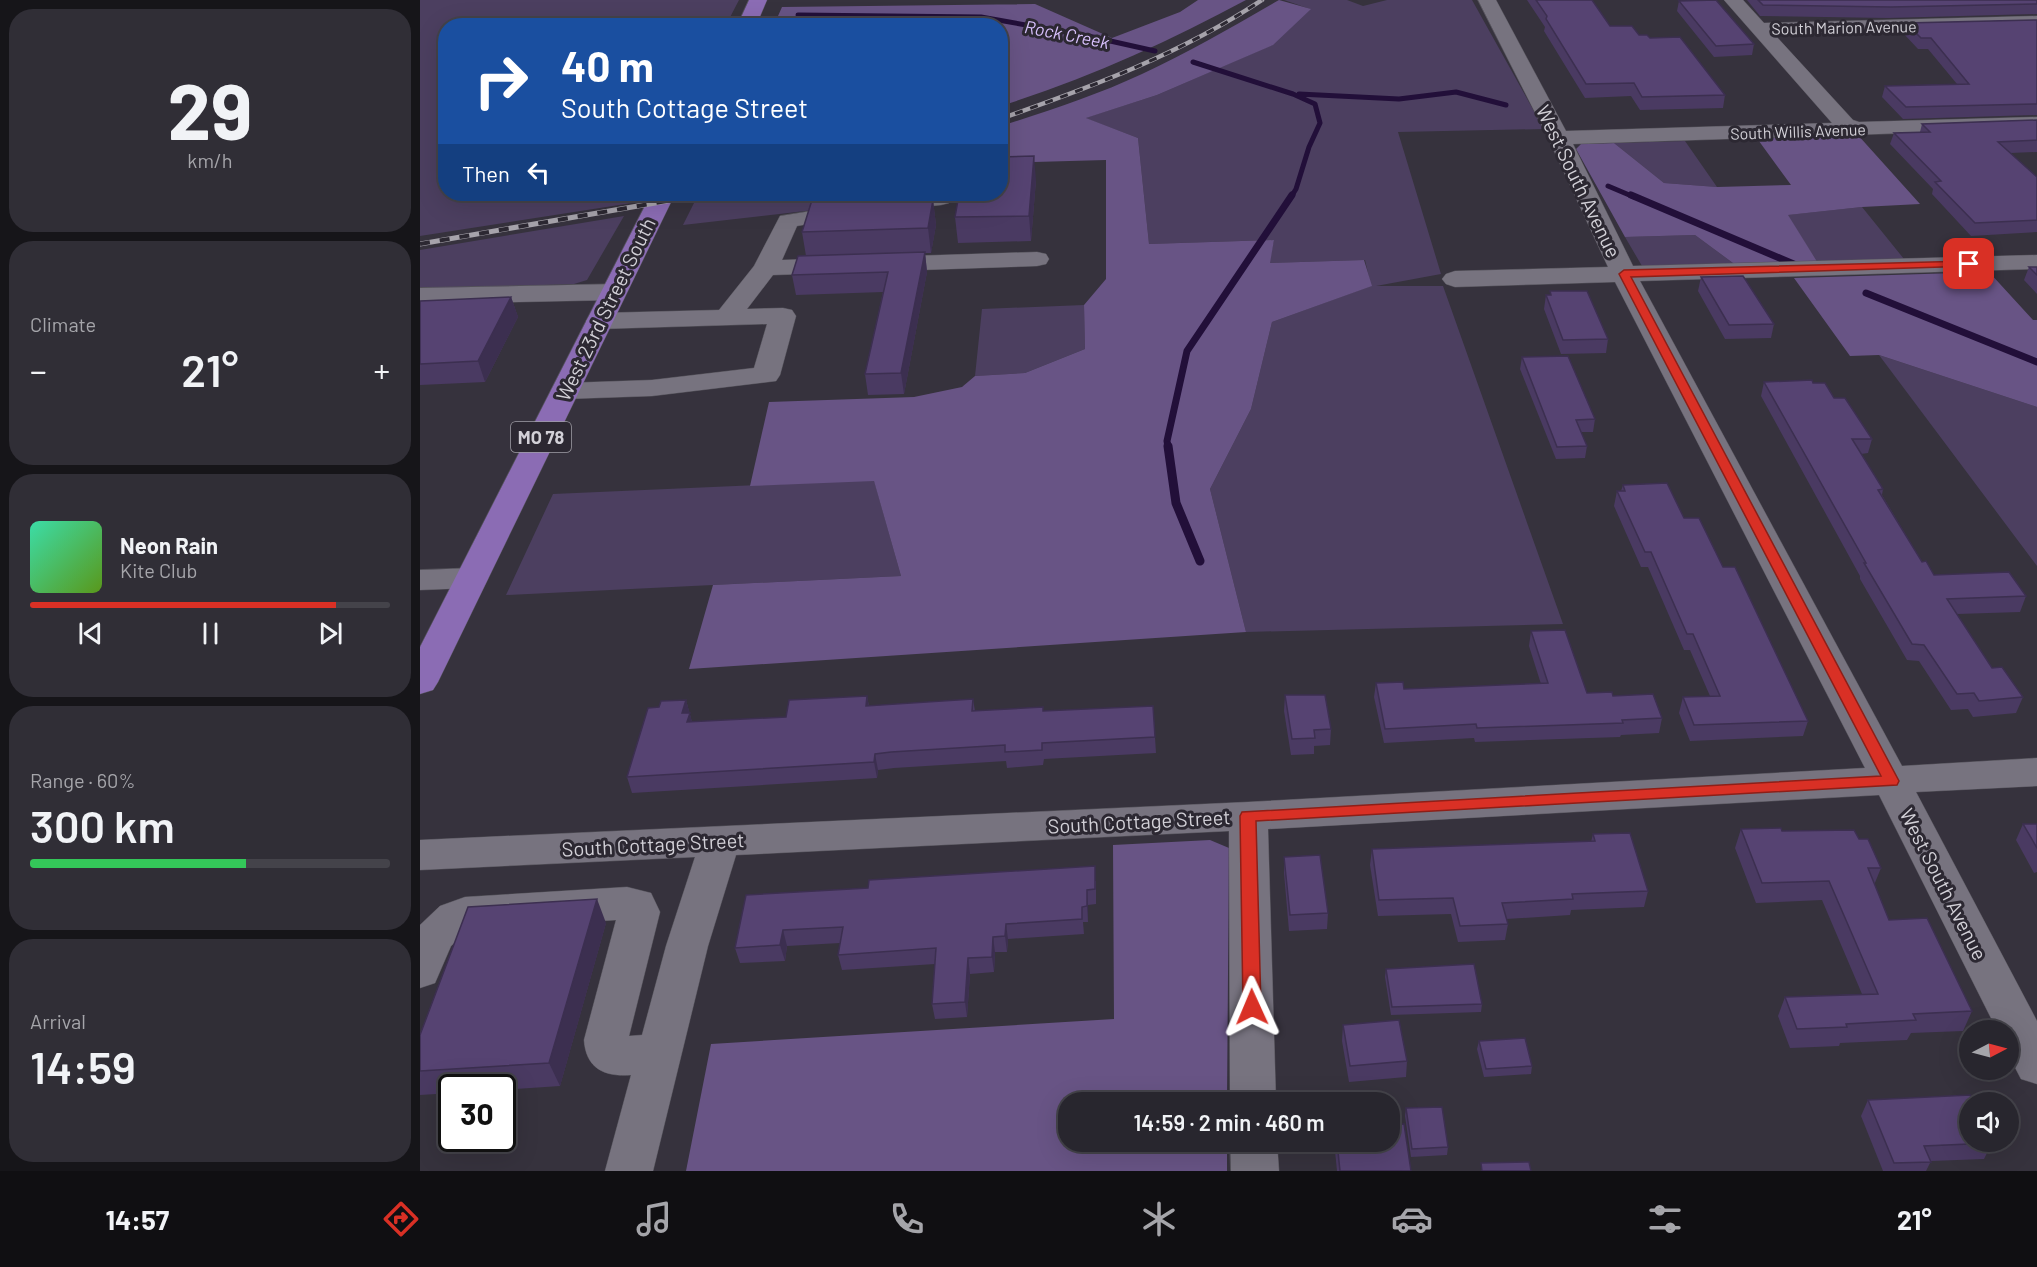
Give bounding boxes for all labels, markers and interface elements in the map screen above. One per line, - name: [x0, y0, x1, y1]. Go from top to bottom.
- water label: Rock Creek: [1023, 15, 1111, 53]
- street label: South Marion Avenue: [1771, 16, 1917, 38]
- text: 40 m: [561, 40, 654, 90]
- icon: right: [462, 42, 540, 120]
- text: 29: [167, 62, 253, 156]
- text: South Cottage Street: [561, 91, 808, 123]
- street label: West South Avenue: [1532, 101, 1626, 261]
- street label: South Willis Avenue: [1730, 119, 1866, 143]
- text: km/h: [187, 148, 233, 172]
- icon: left: [522, 156, 555, 189]
- text: Then: [462, 160, 510, 186]
- street label: West 23rd Street South: [550, 213, 660, 405]
- pin: [1943, 238, 1994, 289]
- icon: arrive: [1952, 247, 1985, 280]
- text: Climate: [30, 312, 96, 336]
- text: 21°: [181, 342, 239, 396]
- text: −: [30, 350, 47, 390]
- text: +: [373, 350, 390, 390]
- road number: MO 78: [511, 422, 571, 452]
- text: Neon Rain: [120, 532, 218, 558]
- text: Kite Club: [120, 558, 197, 582]
- icon: previous: [74, 617, 107, 650]
- icon: pause: [194, 617, 227, 650]
- icon: next: [314, 617, 347, 650]
- text: Range · 60%: [30, 768, 135, 792]
- text: 300 km: [30, 798, 175, 852]
- street label: South Cottage Street: [1047, 804, 1231, 838]
- street label: West South Avenue: [1895, 804, 1993, 964]
- street label: South Cottage Street: [561, 827, 745, 861]
- position arrow: [1220, 975, 1284, 1039]
- text: Arrival: [30, 1009, 86, 1033]
- north arrow: [1959, 1020, 2019, 1080]
- map controls: [1959, 1020, 2019, 1152]
- text: 14:59: [30, 1039, 136, 1093]
- speed limit sign: 30: [438, 1074, 516, 1152]
- button: sound: [1959, 1092, 2019, 1152]
- text: 14:59 · 2 min · 460 m: [1133, 1109, 1325, 1135]
- icon: directions: [380, 1198, 422, 1240]
- icon: music: [633, 1198, 675, 1240]
- icon: phone: [886, 1198, 928, 1240]
- icon: climate: [1138, 1198, 1180, 1240]
- icon: car: [1391, 1198, 1433, 1240]
- icon: filters: [1644, 1198, 1686, 1240]
- text: 14:57: [105, 1203, 169, 1235]
- text: 21°: [1897, 1203, 1932, 1235]

